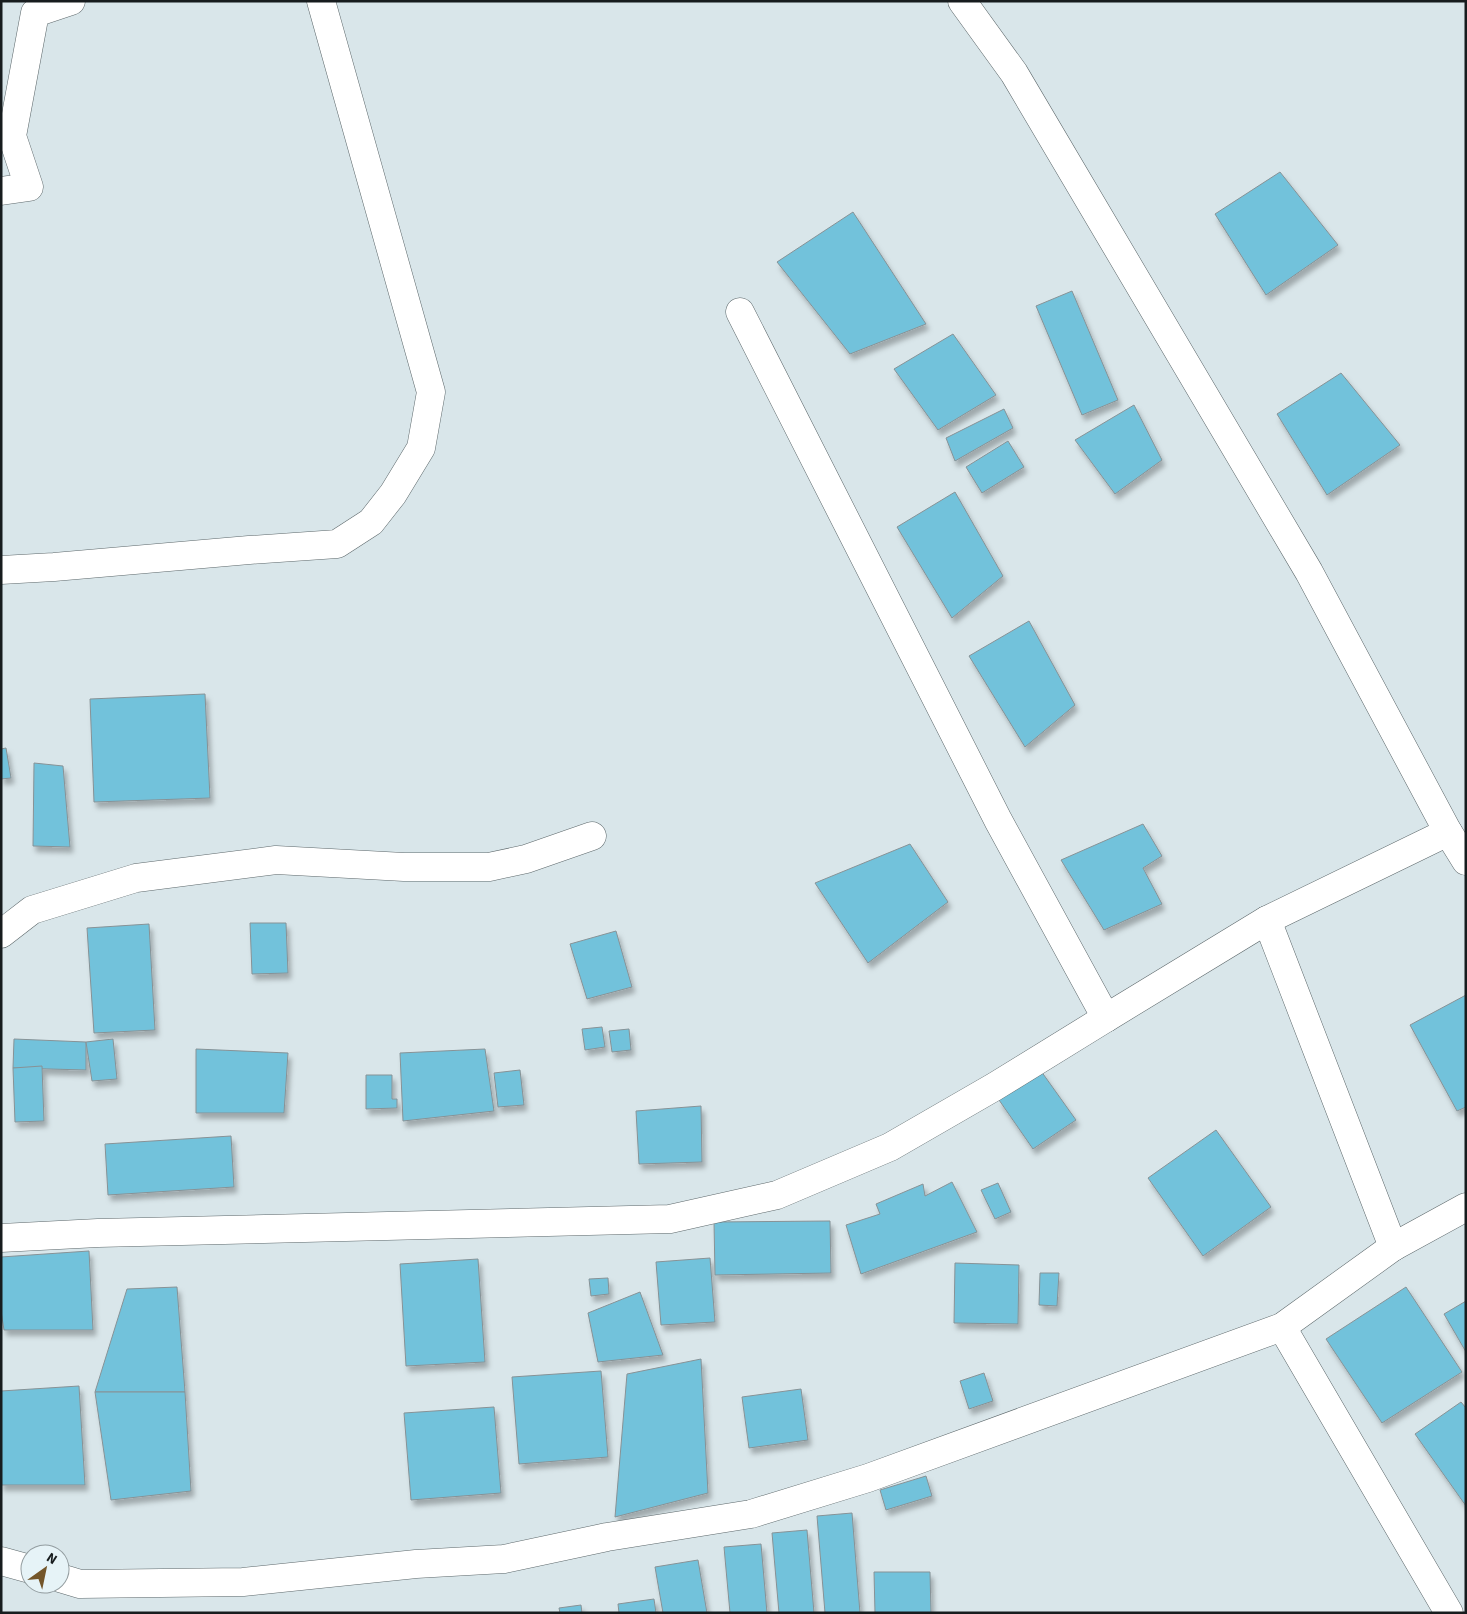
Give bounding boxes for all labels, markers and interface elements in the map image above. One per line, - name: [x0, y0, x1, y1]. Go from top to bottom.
- north arrow: [20, 1544, 70, 1594]
- text: N: [42, 1548, 61, 1570]

